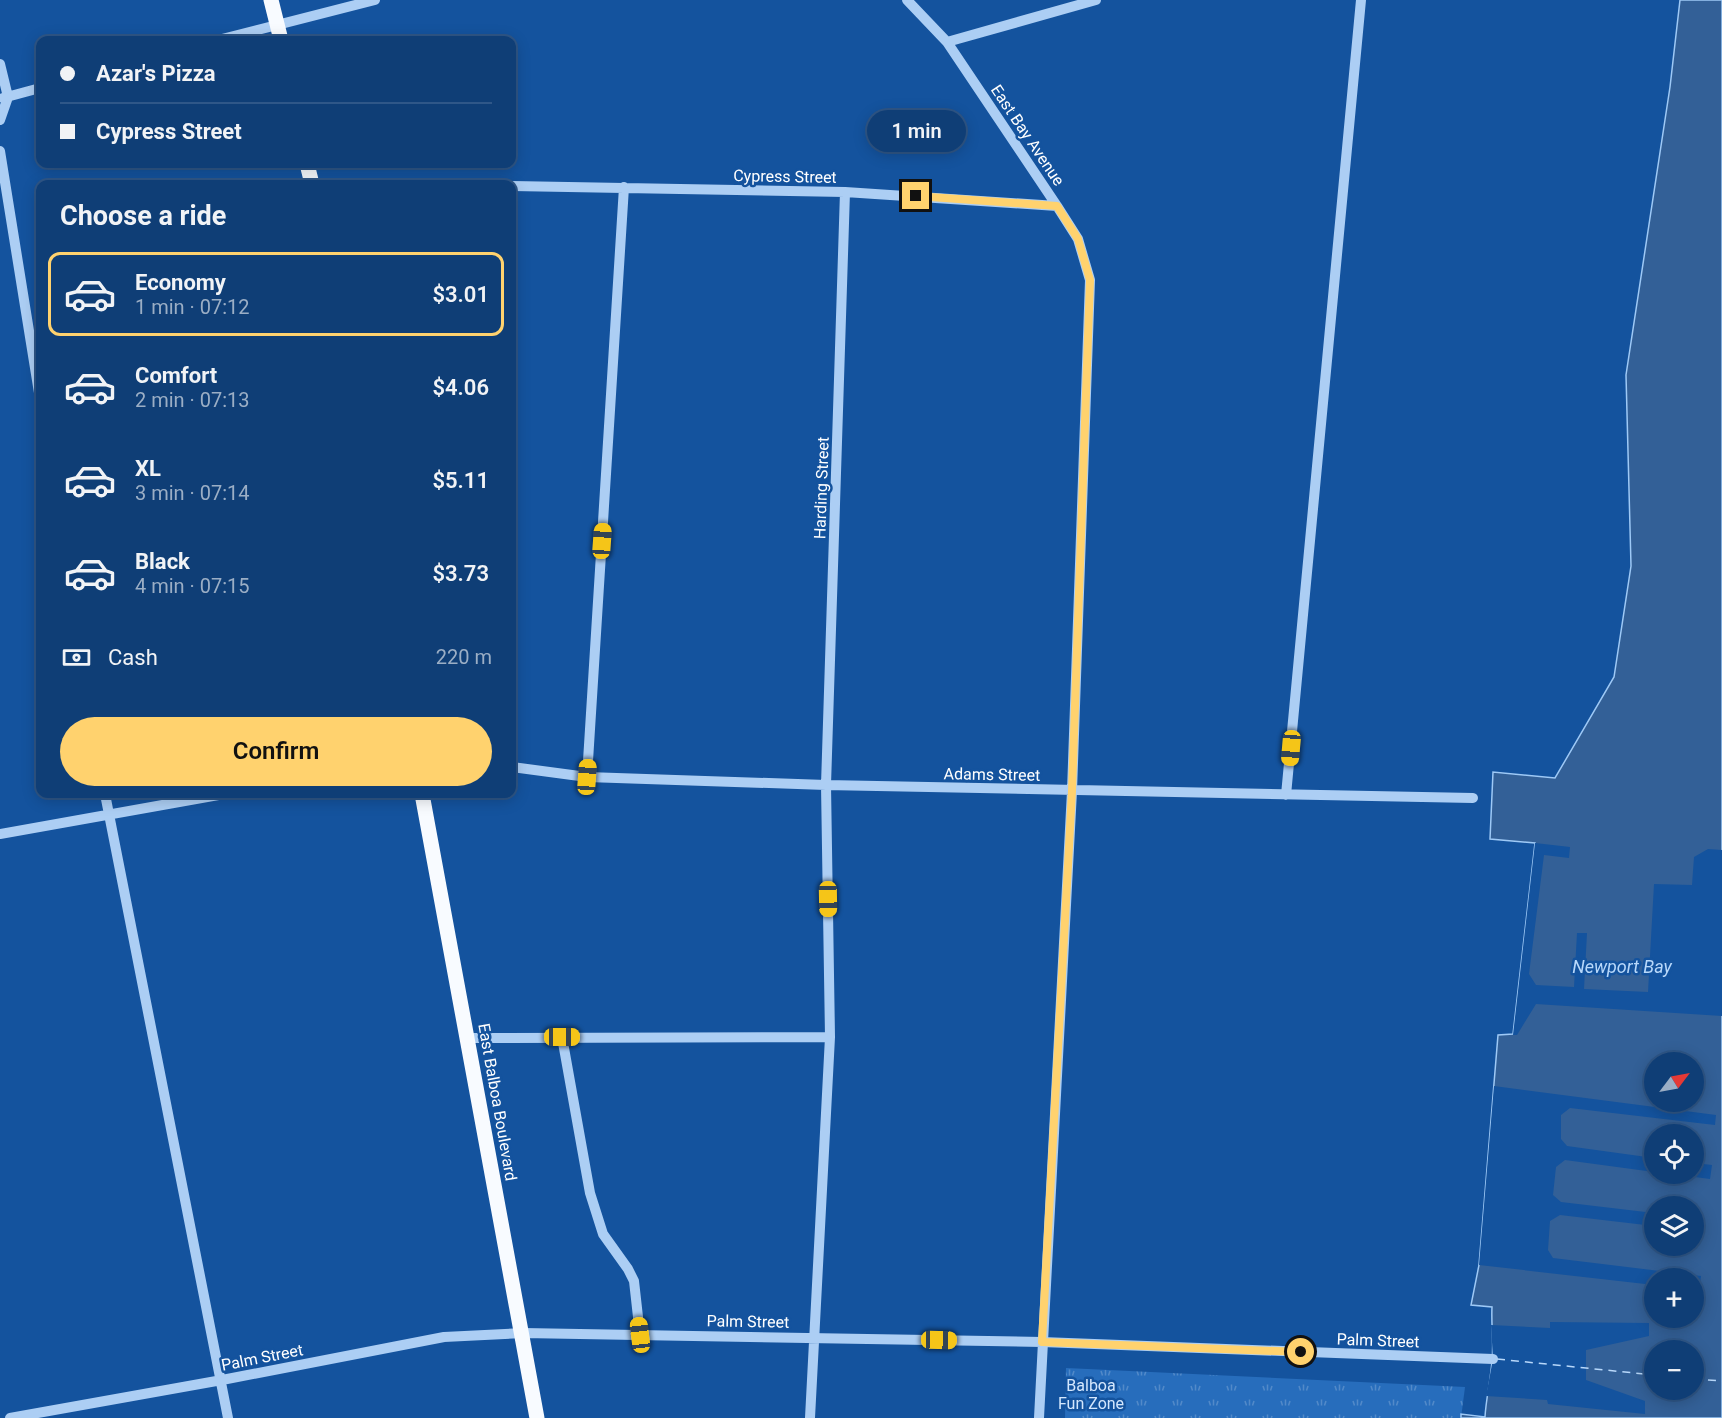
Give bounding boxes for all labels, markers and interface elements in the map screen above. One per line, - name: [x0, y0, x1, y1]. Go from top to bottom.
- text: Azar's Pizza: [96, 61, 216, 86]
- street label: East Bay Avenue: [987, 81, 1068, 189]
- callout: 1 min: [866, 109, 966, 151]
- text: Cypress Street: [96, 119, 242, 144]
- text: 1 min: [891, 119, 942, 143]
- street label: Cypress Street: [733, 166, 837, 187]
- route end: [902, 182, 929, 209]
- text: Choose a ride: [60, 200, 226, 232]
- icon: car: [63, 267, 117, 321]
- text: Economy: [135, 270, 226, 295]
- text: $3.01: [432, 282, 489, 307]
- text: 1 min · 07:12: [135, 295, 250, 319]
- icon: car: [63, 360, 117, 414]
- text: Comfort: [135, 363, 217, 388]
- text: $4.06: [432, 375, 489, 400]
- text: 2 min · 07:13: [135, 388, 250, 412]
- street label: Harding Street: [810, 437, 833, 539]
- icon: car: [63, 453, 117, 507]
- text: XL: [135, 456, 161, 481]
- text: $5.11: [432, 468, 489, 493]
- text: 3 min · 07:14: [135, 481, 250, 505]
- car: [592, 522, 612, 560]
- icon: car: [63, 546, 117, 600]
- text: Black: [135, 549, 190, 574]
- text: $3.73: [432, 561, 489, 586]
- text: 4 min · 07:15: [135, 574, 250, 598]
- icon: cash: [60, 641, 93, 674]
- text: Cash: [108, 645, 158, 670]
- text: 220 m: [436, 645, 492, 669]
- button: Confirm: [60, 717, 492, 786]
- car: [1280, 729, 1302, 767]
- car: [577, 758, 597, 796]
- street label: Adams Street: [944, 764, 1040, 785]
- car: [819, 881, 837, 917]
- water label: Newport Bay: [1572, 956, 1673, 977]
- street label: East Balboa Boulevard: [474, 1022, 521, 1182]
- car: [544, 1028, 580, 1046]
- north arrow: [1644, 1052, 1704, 1112]
- map controls: [1644, 1052, 1704, 1400]
- button: locate: [1644, 1124, 1704, 1184]
- button: layers: [1644, 1196, 1704, 1256]
- button: +: [1644, 1268, 1704, 1328]
- street label: Palm Street: [706, 1311, 790, 1332]
- car: [629, 1316, 651, 1354]
- street label: Palm Street: [1336, 1330, 1420, 1351]
- car: [921, 1331, 957, 1349]
- route start: [1287, 1338, 1314, 1365]
- street label: Palm Street: [220, 1340, 305, 1375]
- button: −: [1644, 1340, 1704, 1400]
- park label: Balboa Fun Zone: [1058, 1376, 1124, 1413]

